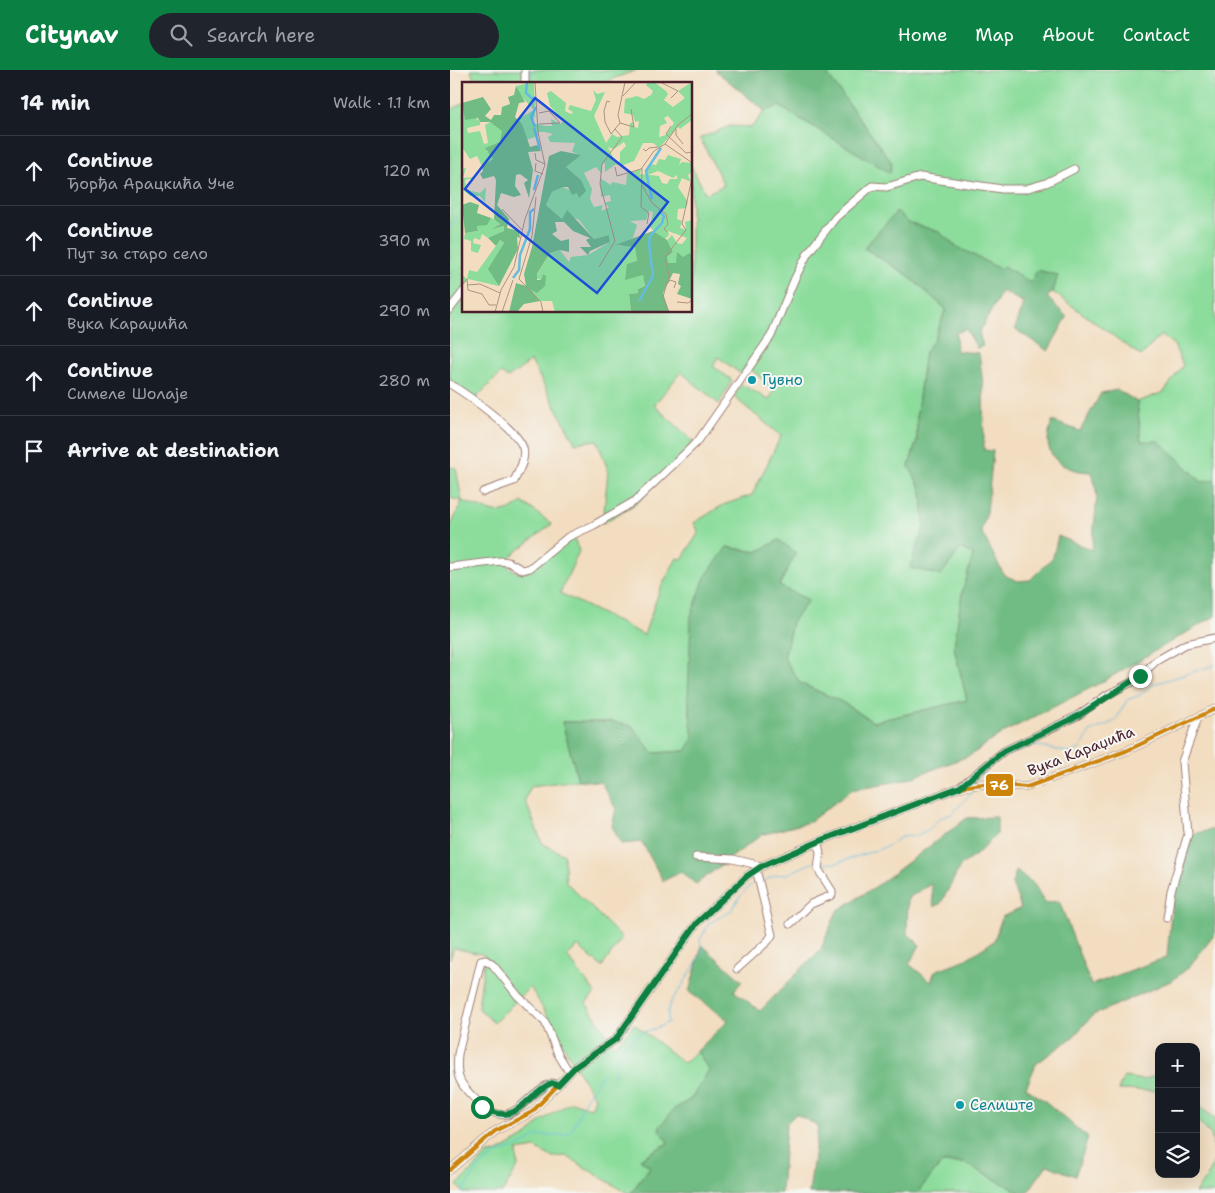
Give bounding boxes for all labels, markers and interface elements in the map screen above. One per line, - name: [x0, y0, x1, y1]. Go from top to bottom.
- search box: [149, 13, 499, 58]
- text: Citynav: [25, 19, 119, 51]
- icon: search: [167, 21, 195, 49]
- text: Search here: [207, 23, 315, 48]
- text: Home: [898, 23, 947, 47]
- text: Map: [975, 23, 1014, 47]
- text: About: [1042, 23, 1095, 47]
- text: Contact: [1123, 23, 1190, 47]
- inset map: [462, 82, 692, 312]
- text: 14 min: [20, 89, 90, 117]
- text: Walk · 1.1 km: [333, 92, 430, 113]
- text: Continue: [67, 148, 153, 173]
- icon: ahead: [20, 157, 48, 185]
- text: 120 m: [383, 160, 430, 181]
- text: Ђорђа Арацкића Уче: [67, 173, 235, 194]
- text: Continue: [67, 218, 153, 243]
- icon: ahead: [20, 227, 48, 255]
- text: 390 m: [378, 230, 430, 251]
- text: Пут за старо село: [67, 243, 208, 264]
- text: Continue: [67, 288, 153, 313]
- icon: ahead: [20, 297, 48, 325]
- text: 290 m: [378, 300, 430, 321]
- text: Вука Караџића: [67, 313, 188, 334]
- text: Continue: [67, 358, 153, 383]
- icon: ahead: [20, 367, 48, 395]
- text: 280 m: [378, 370, 430, 391]
- place label: Гувно: [762, 370, 803, 390]
- marker: Гувно: [746, 374, 758, 386]
- text: Симеле Шолаје: [67, 383, 188, 404]
- icon: arrive: [20, 437, 48, 465]
- text: Arrive at destination: [67, 438, 279, 463]
- route end: [1129, 665, 1152, 688]
- street label: Вука Караџића: [1025, 721, 1138, 781]
- line badge: 76: [985, 773, 1014, 797]
- text: 76: [989, 776, 1009, 794]
- map controls: [1155, 1043, 1200, 1178]
- button: +: [1155, 1043, 1200, 1088]
- button: −: [1155, 1088, 1200, 1133]
- place label: Селиште: [970, 1095, 1034, 1115]
- route start: [471, 1096, 494, 1119]
- marker: Селиште: [954, 1099, 966, 1111]
- button: layers: [1155, 1133, 1200, 1178]

